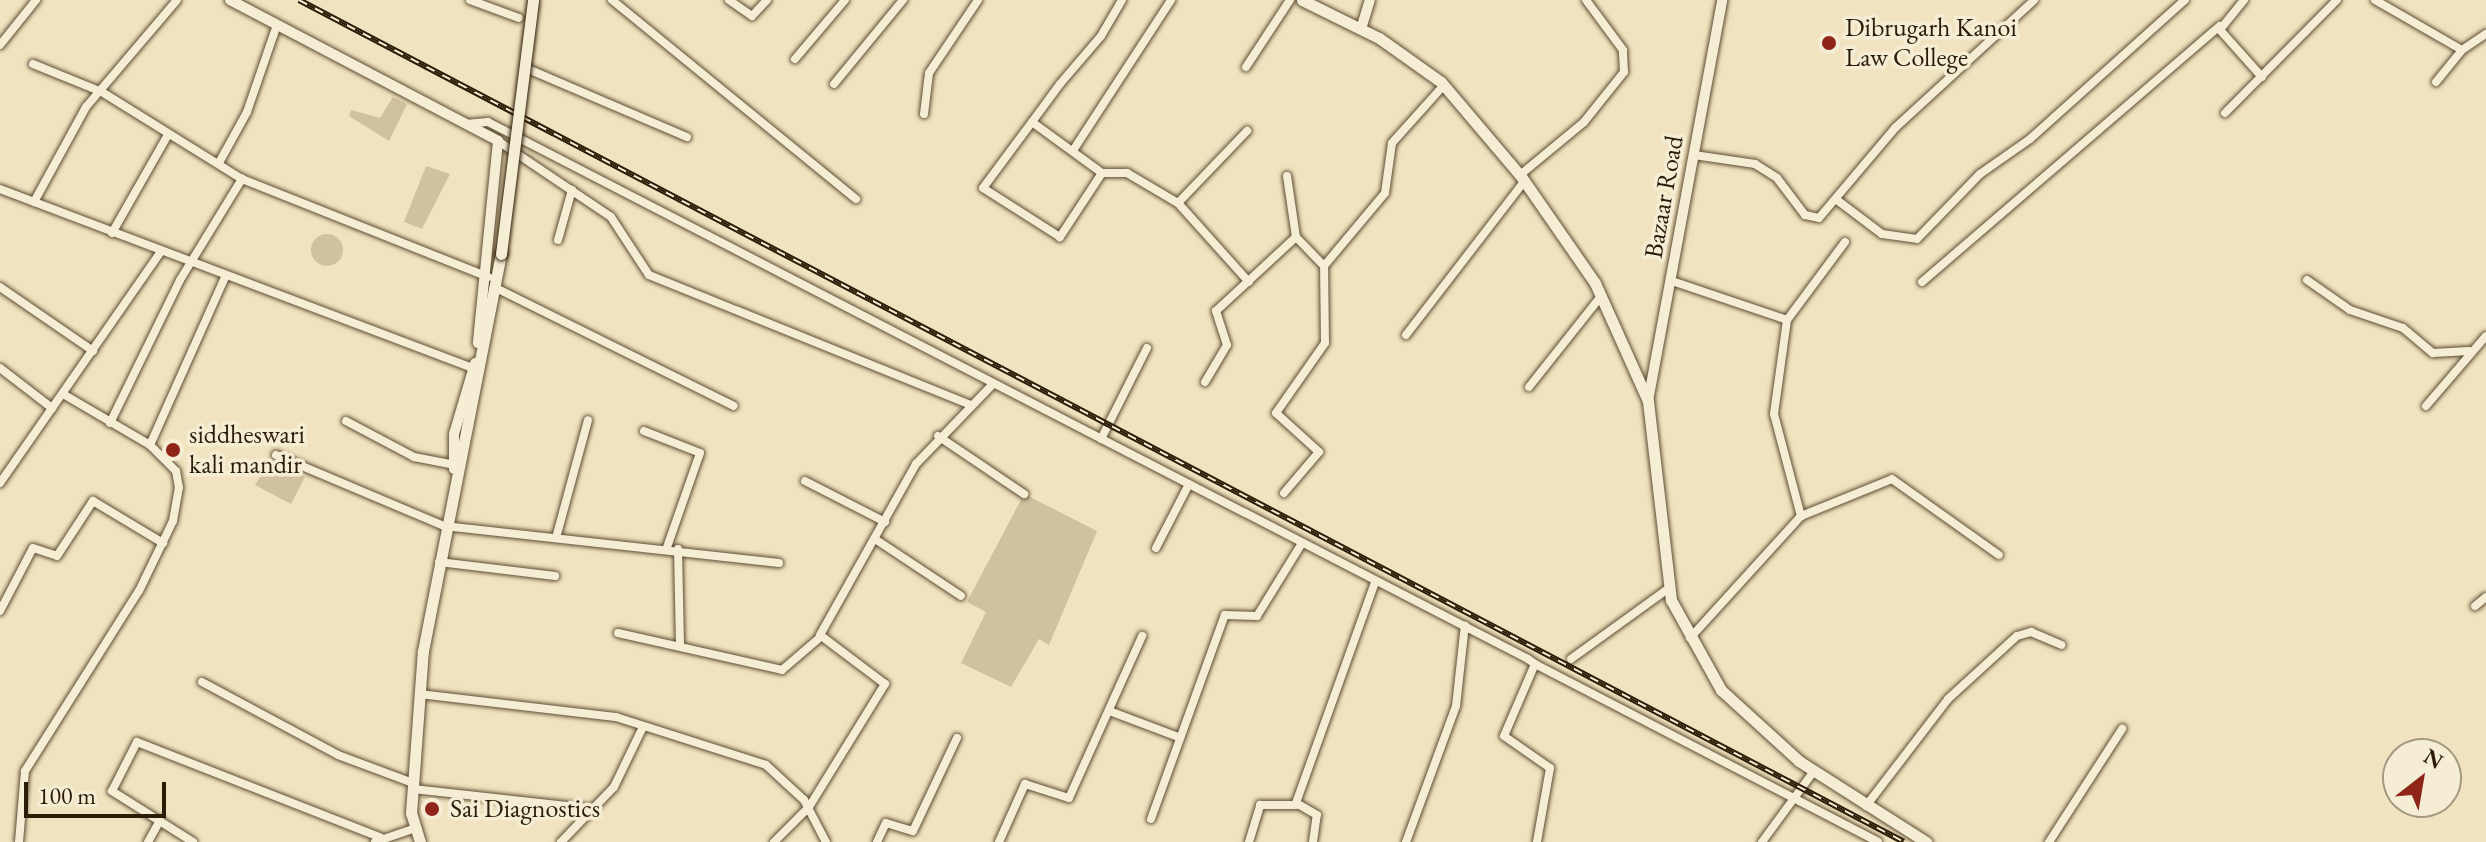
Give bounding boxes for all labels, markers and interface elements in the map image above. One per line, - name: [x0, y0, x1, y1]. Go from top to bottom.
- place label: Dibrugarh Kanoi Law College: [1845, 12, 2017, 74]
- marker: Dibrugarh Kanoi Law College: [1820, 34, 1838, 52]
- street label: Bazaar Road: [1638, 133, 1690, 261]
- place label: siddheswari kali mandir: [189, 419, 305, 480]
- marker: siddheswari kali mandir: [164, 441, 182, 459]
- north arrow: [2382, 738, 2462, 818]
- text: N: [2418, 742, 2449, 776]
- scale bar: [28, 766, 170, 816]
- text: 100 m: [38, 780, 96, 811]
- place label: Sai Diagnostics: [450, 793, 600, 825]
- marker: Sai Diagnostics: [421, 798, 443, 820]

